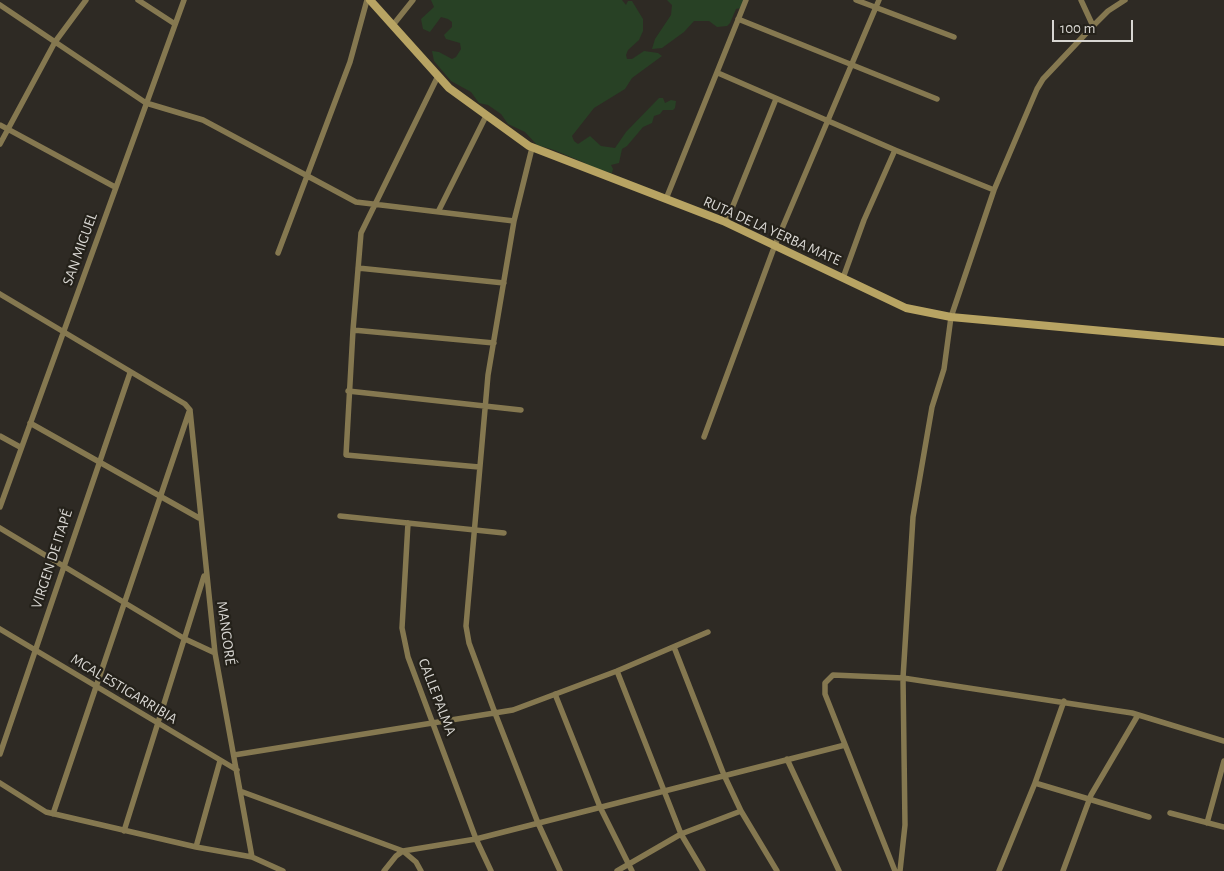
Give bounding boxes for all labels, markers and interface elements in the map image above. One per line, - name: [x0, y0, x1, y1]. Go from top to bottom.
- scale bar: [1054, 10, 1135, 42]
- text: 100 m: [1060, 21, 1095, 36]
- street label: RUTA DE LA YERBA MATE: [700, 193, 844, 269]
- street label: SAN MIGUEL: [59, 210, 101, 288]
- street label: VIRGEN DE ITAPÉ: [28, 507, 76, 611]
- street label: MANGORÉ: [213, 600, 239, 666]
- street label: MCAL ESTIGARRIBIA: [67, 650, 181, 728]
- street label: CALLE PALMA: [414, 656, 460, 738]

